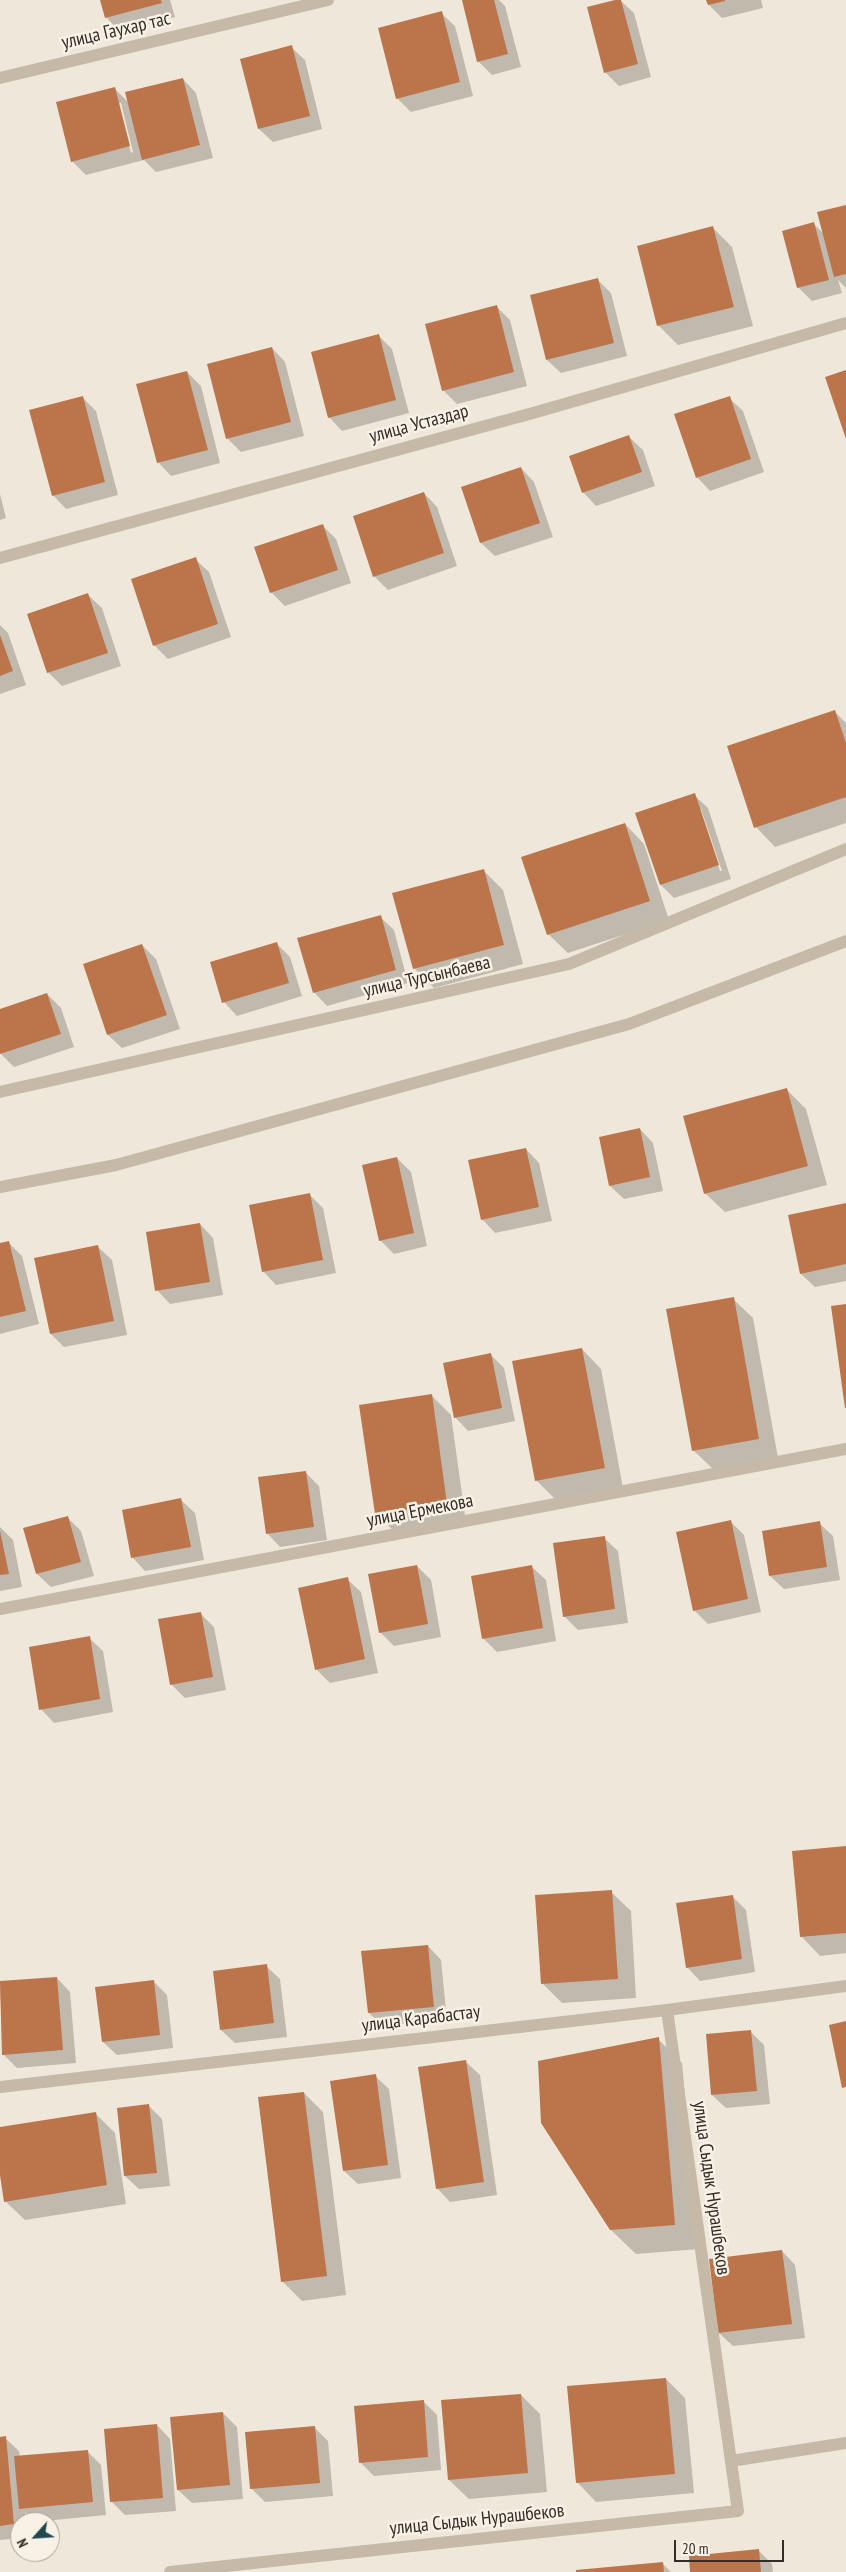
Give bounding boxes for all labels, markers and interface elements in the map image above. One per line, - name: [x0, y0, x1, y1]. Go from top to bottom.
- street label: улица Гаухар тас: [59, 7, 173, 55]
- street label: улица Устаздар: [367, 400, 471, 448]
- street label: улица Турсынбаева: [362, 951, 492, 1003]
- street label: улица Ермекова: [365, 1490, 475, 1532]
- street label: улица Карабастау: [361, 2000, 481, 2038]
- street label: улица Сыдык Нурашбеков: [688, 2100, 734, 2276]
- street label: улица Сыдык Нурашбеков: [389, 2499, 565, 2541]
- north arrow: [10, 2512, 60, 2562]
- scale bar: [676, 2530, 786, 2562]
- text: N: [13, 2536, 32, 2550]
- text: 20 m: [682, 2539, 708, 2558]

